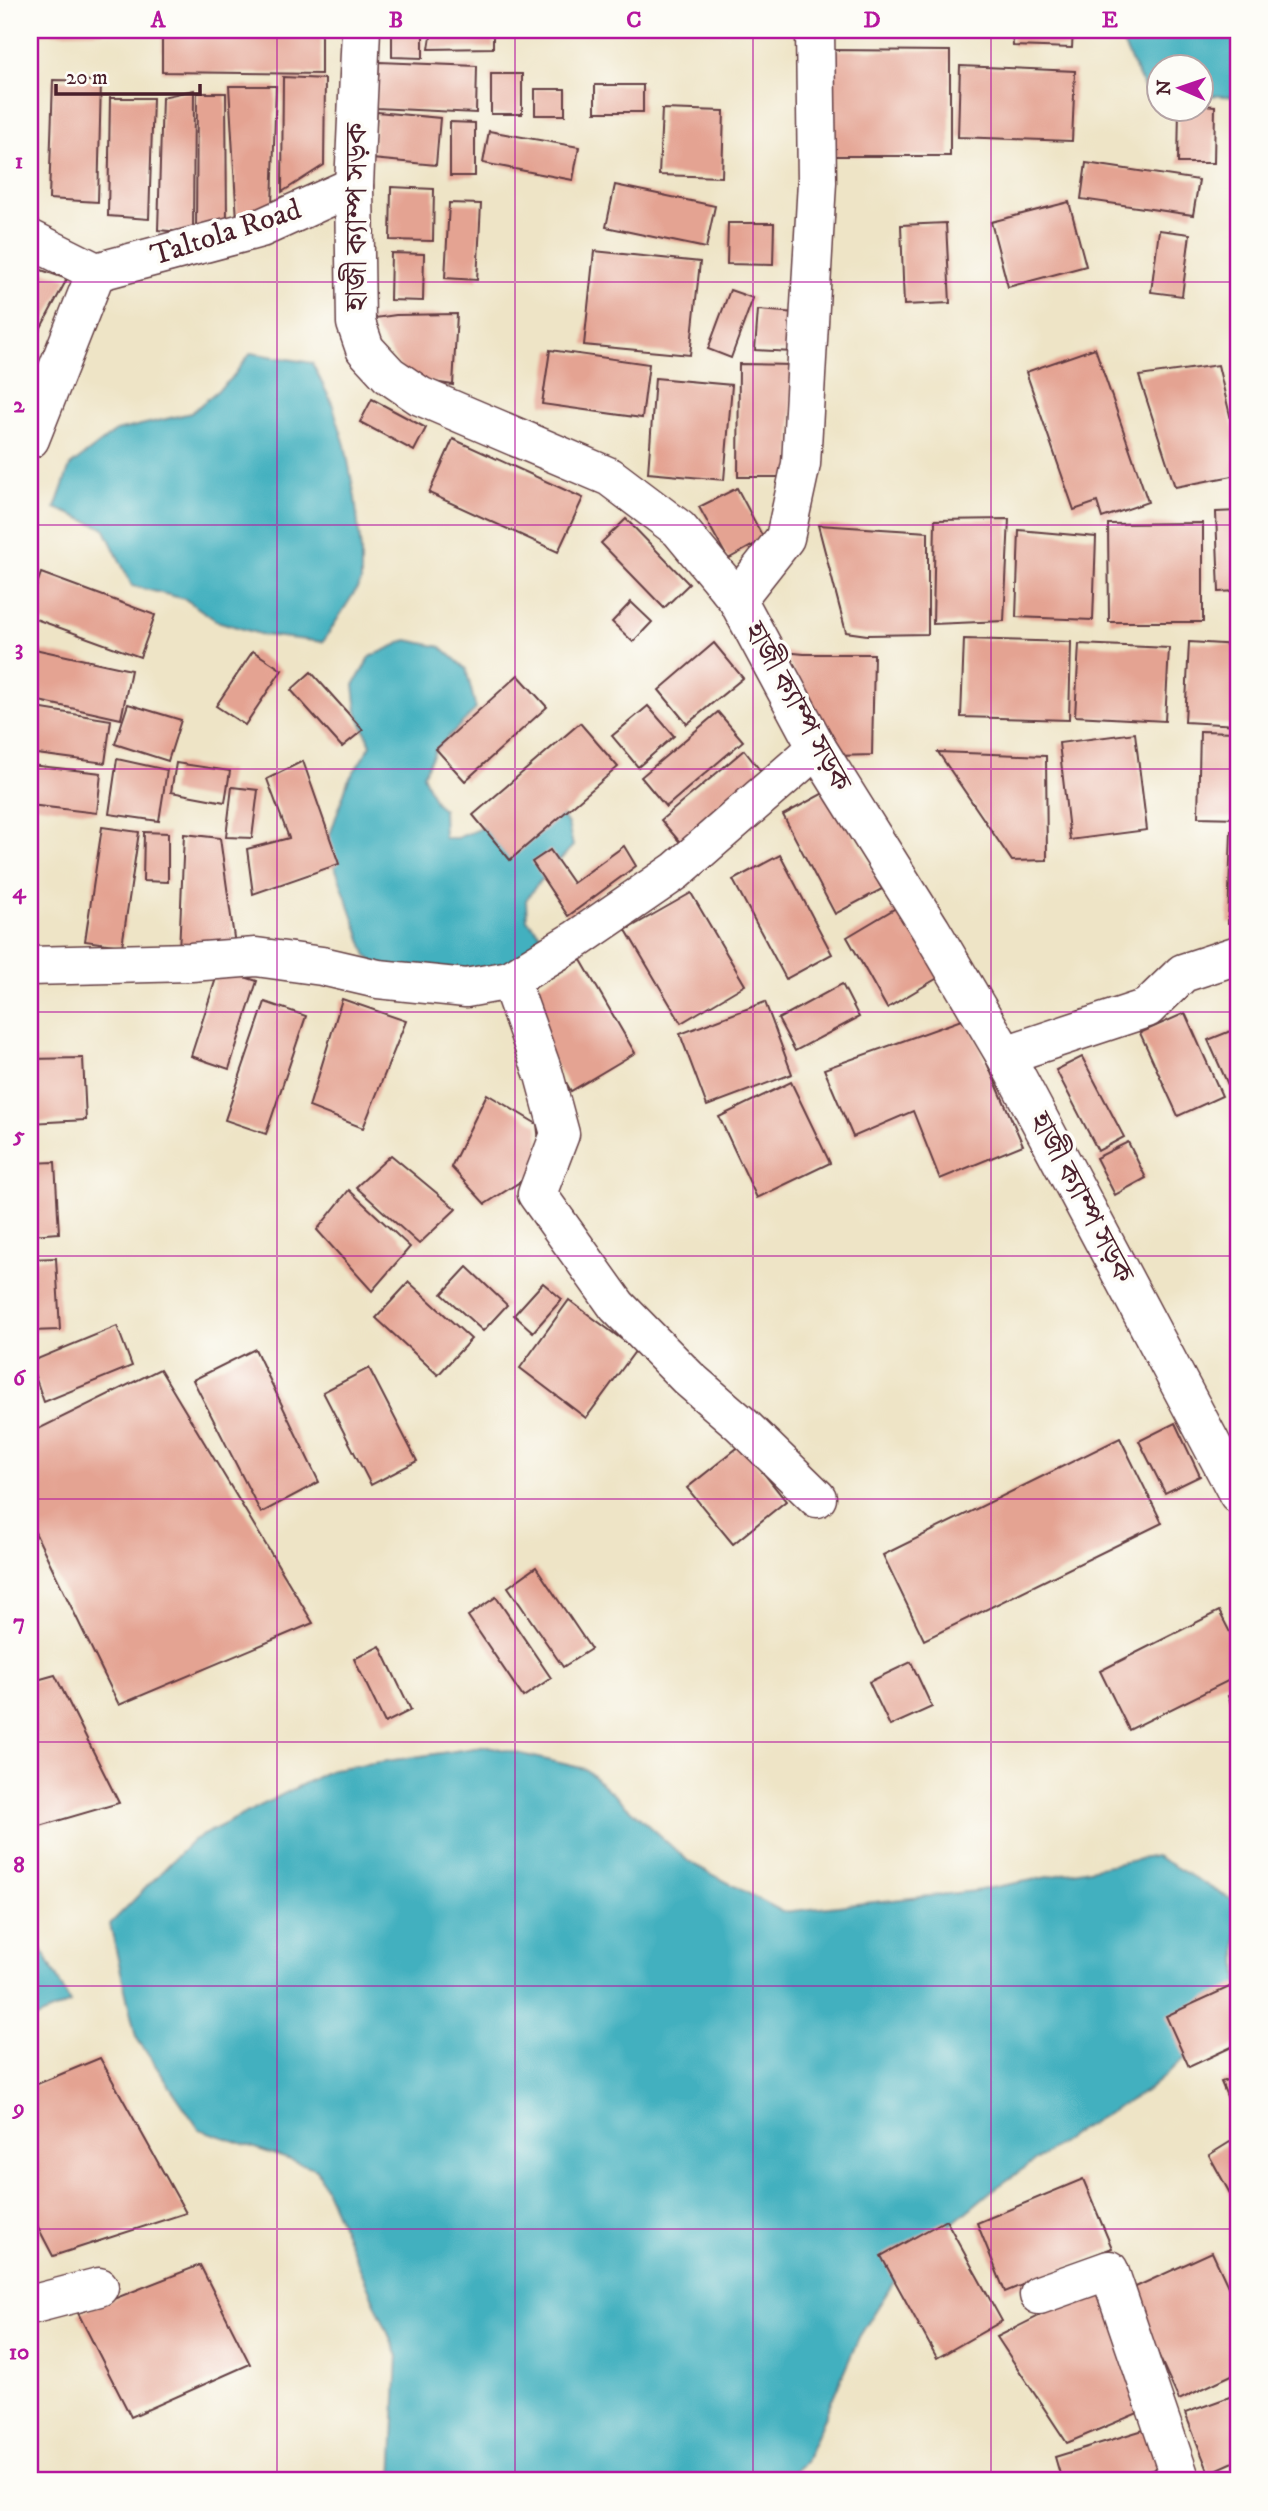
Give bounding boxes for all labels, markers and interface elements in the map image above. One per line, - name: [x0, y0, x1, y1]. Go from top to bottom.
- text: A: [150, 6, 167, 35]
- text: B: [389, 6, 403, 35]
- text: C: [626, 6, 642, 35]
- text: D: [863, 6, 881, 35]
- text: E: [1102, 6, 1118, 35]
- scale bar: [56, 52, 200, 96]
- north arrow: [1146, 52, 1216, 122]
- text: 20 m: [66, 65, 108, 91]
- text: N: [1153, 79, 1176, 96]
- street label: হাজী ক্যাম্প সড়ক: [338, 122, 376, 312]
- text: 1: [15, 147, 23, 176]
- street label: Taltola Road: [146, 191, 306, 275]
- text: 2: [13, 391, 25, 420]
- street label: হাজী ক্যাম্প সড়ক: [735, 614, 860, 799]
- text: 3: [15, 634, 23, 663]
- text: 4: [12, 877, 27, 906]
- street label: হাজী ক্যাম্প সড়ক: [1020, 1105, 1143, 1290]
- text: 5: [12, 1121, 25, 1150]
- text: 6: [13, 1364, 27, 1393]
- text: 7: [13, 1608, 25, 1637]
- text: 8: [13, 1851, 25, 1880]
- text: 9: [11, 2094, 25, 2123]
- text: 10: [9, 2338, 29, 2367]

